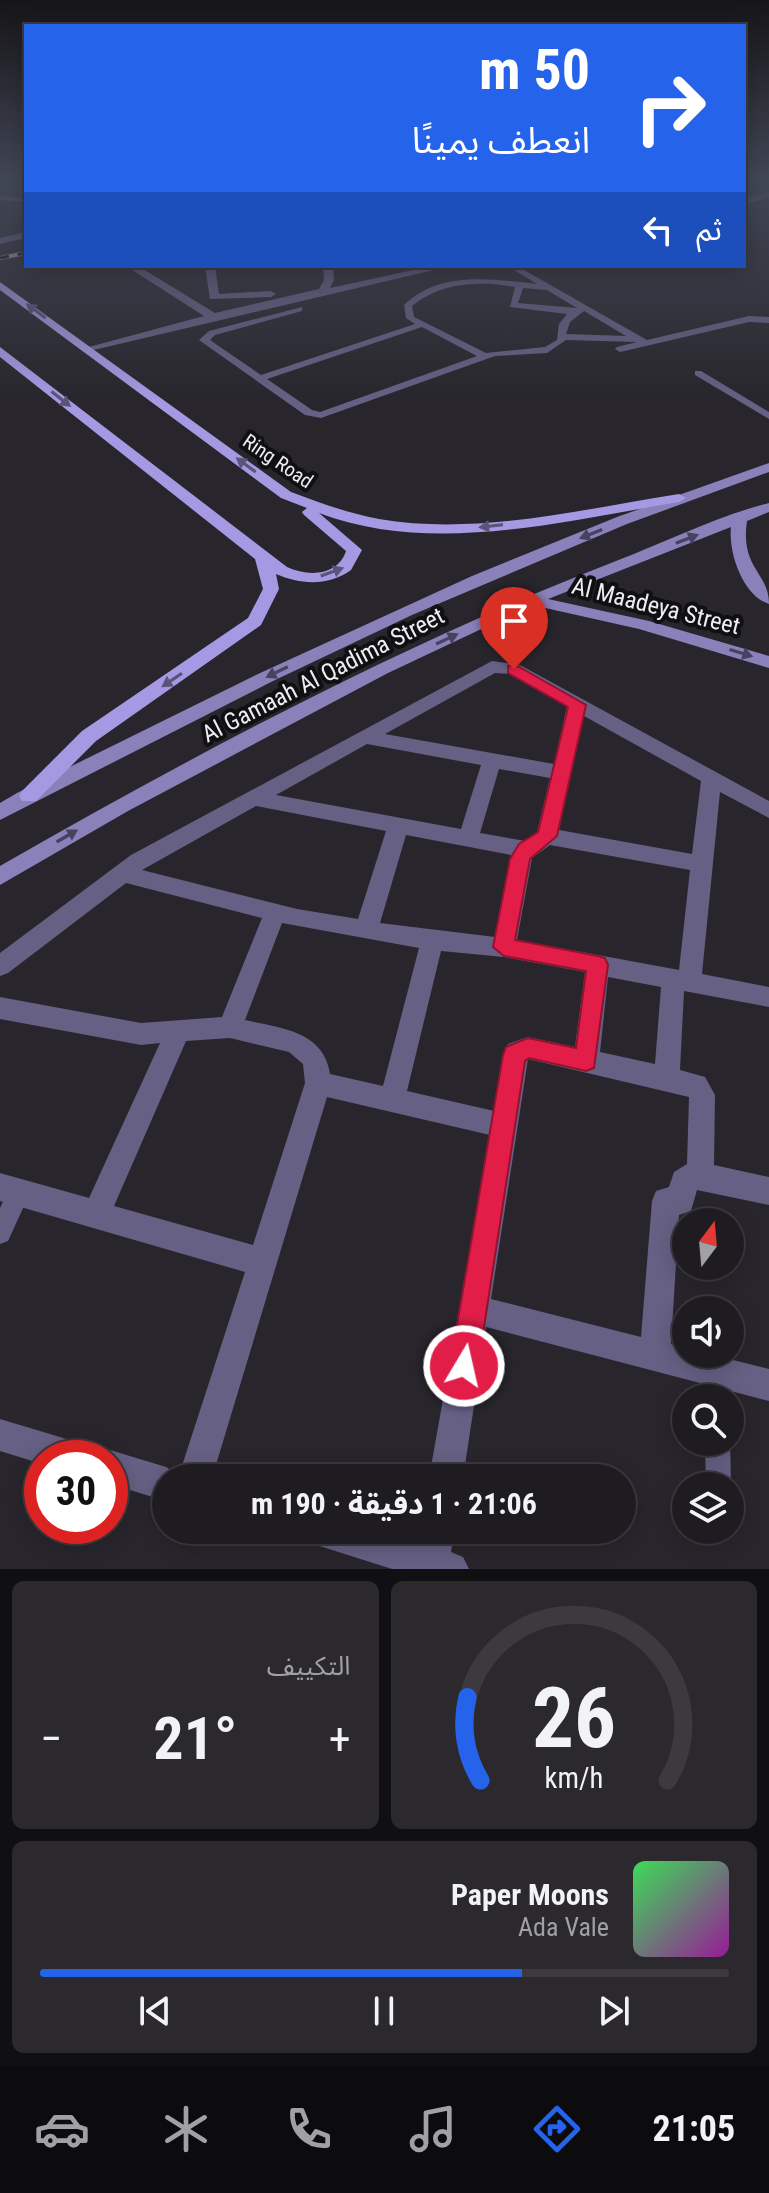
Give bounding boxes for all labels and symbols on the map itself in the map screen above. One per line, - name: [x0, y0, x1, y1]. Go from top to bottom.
- one-way arrow: [26, 304, 47, 320]
- one-way arrow: [51, 390, 71, 407]
- street label: Ring Road: [238, 429, 318, 493]
- one-way arrow: [235, 458, 256, 474]
- one-way arrow: [478, 520, 503, 533]
- one-way arrow: [579, 527, 603, 540]
- one-way arrow: [675, 532, 699, 545]
- one-way arrow: [320, 565, 344, 578]
- street label: Al Maadeya Street: [569, 572, 743, 640]
- pin: [480, 587, 548, 669]
- street label: Al Gamaah Al Qadima Street: [197, 602, 449, 748]
- one-way arrow: [435, 632, 459, 646]
- one-way arrow: [730, 647, 754, 660]
- one-way arrow: [265, 665, 288, 679]
- one-way arrow: [161, 672, 182, 687]
- one-way arrow: [56, 829, 78, 843]
- north arrow: [672, 1208, 744, 1280]
- position arrow: [422, 1324, 506, 1408]
- speed limit sign: 30: [24, 1440, 128, 1544]

